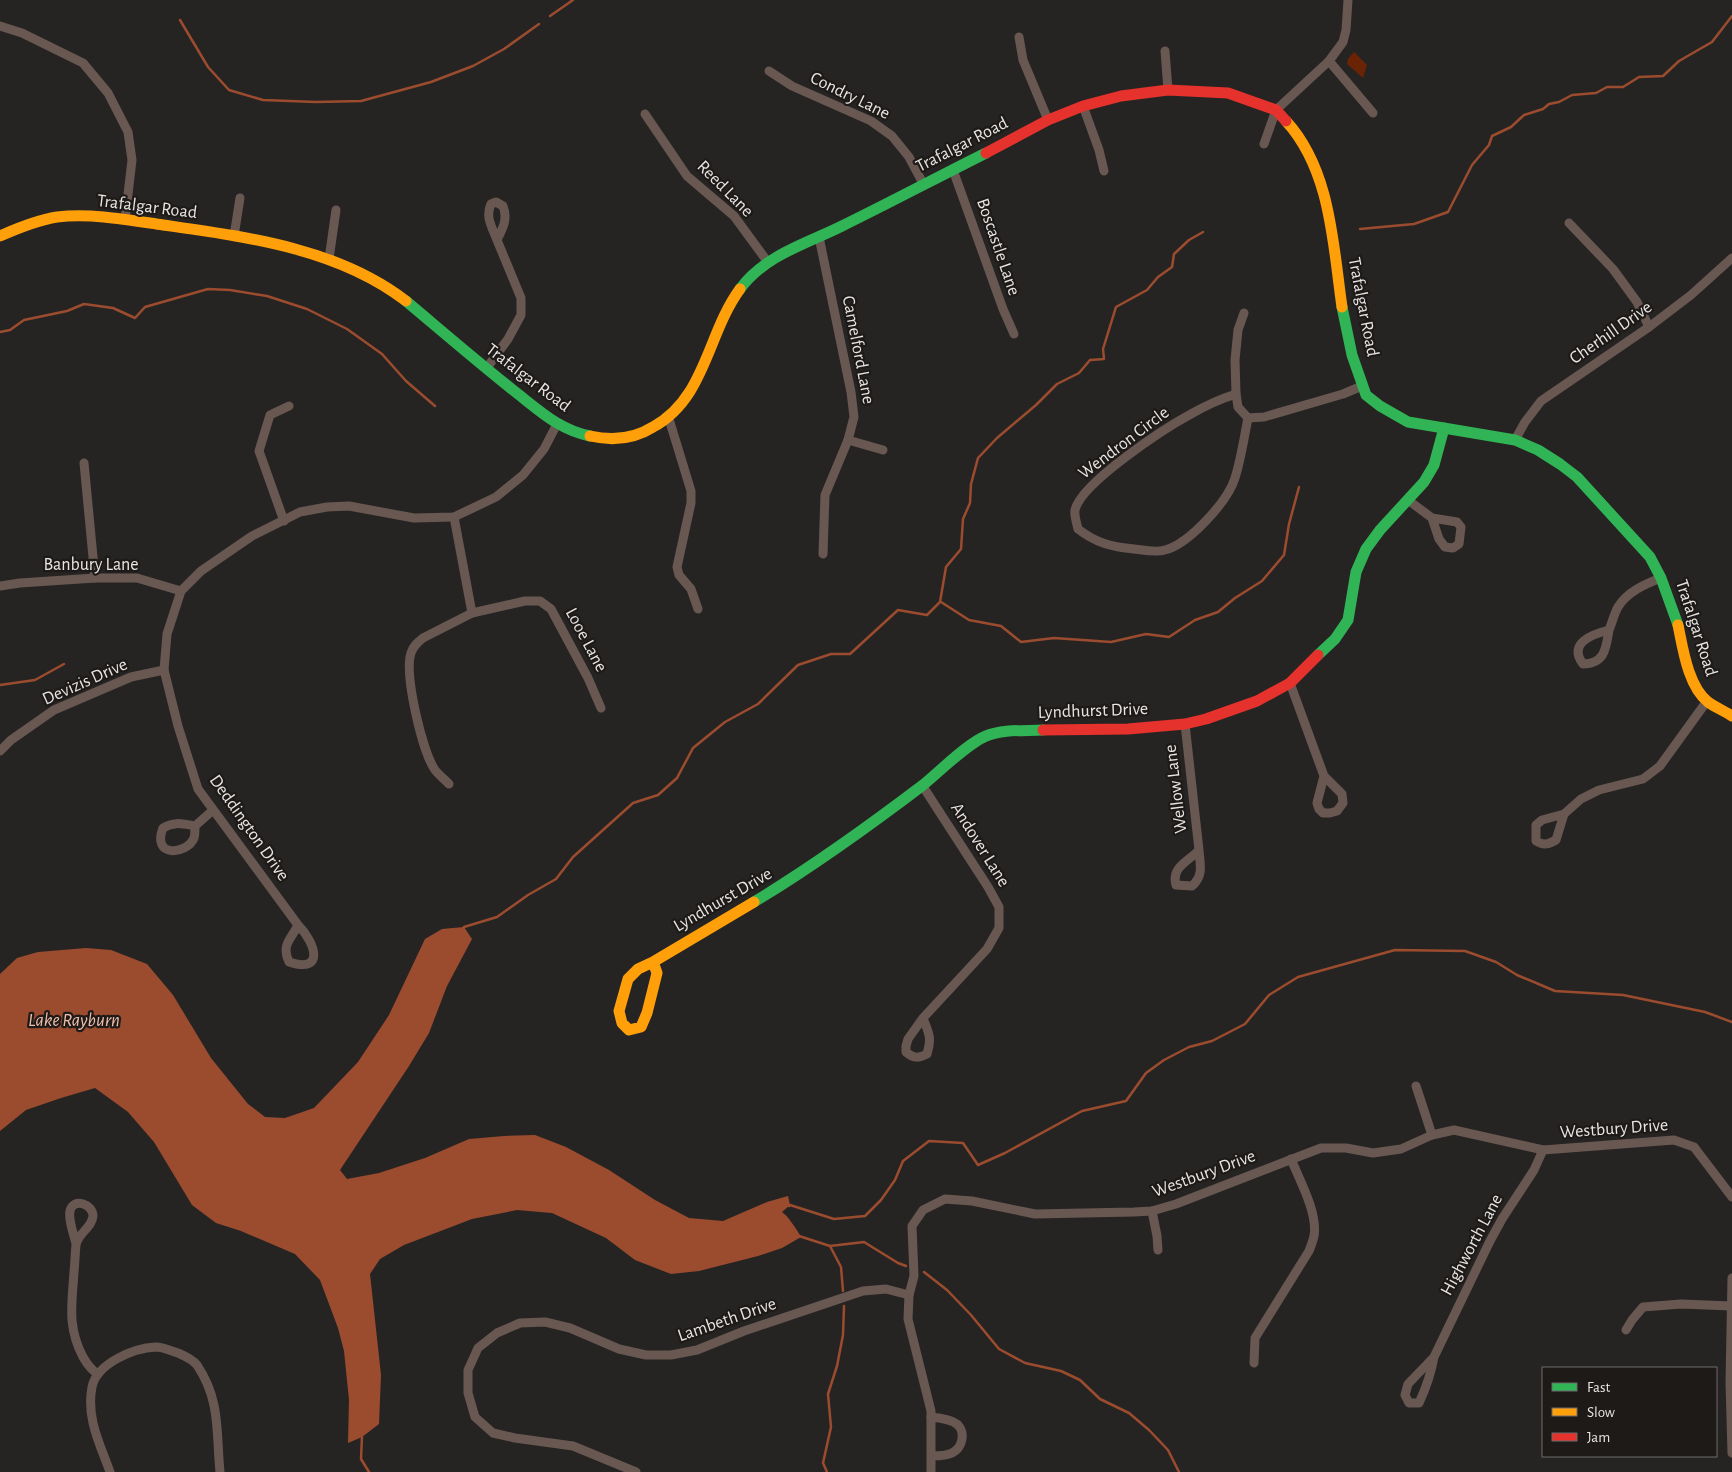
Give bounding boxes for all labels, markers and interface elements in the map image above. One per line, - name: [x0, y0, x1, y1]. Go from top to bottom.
- street label: Condry Lane: [807, 69, 893, 123]
- street label: Trafalgar Road: [913, 114, 1011, 176]
- street label: Reed Lane: [693, 157, 757, 221]
- street label: Trafalgar Road: [96, 192, 198, 222]
- street label: Boscastle Lane: [973, 196, 1023, 298]
- street label: Trafalgar Road: [1345, 256, 1381, 358]
- street label: Camelford Lane: [839, 294, 877, 406]
- street label: Cherhill Drive: [1567, 298, 1655, 368]
- street label: Trafalgar Road: [482, 341, 574, 415]
- street label: Wendron Circle: [1075, 403, 1173, 483]
- street label: Banbury Lane: [43, 556, 139, 574]
- street label: Trafalgar Road: [1672, 577, 1720, 679]
- street label: Looe Lane: [562, 605, 610, 675]
- street label: Devizis Drive: [40, 655, 130, 709]
- street label: Lyndhurst Drive: [1038, 700, 1148, 722]
- street label: Wellow Lane: [1162, 744, 1190, 834]
- street label: Deddington Drive: [206, 772, 292, 884]
- street label: Andover Lane: [947, 800, 1013, 890]
- street label: Lyndhurst Drive: [671, 865, 775, 935]
- water label: Lake Rayburn: [28, 1011, 120, 1030]
- street label: Westbury Drive: [1559, 1116, 1669, 1142]
- street label: Westbury Drive: [1150, 1147, 1258, 1201]
- street label: Highworth Lane: [1438, 1191, 1506, 1299]
- street label: Lambeth Drive: [675, 1295, 779, 1345]
- legend: [1542, 1367, 1717, 1457]
- text: Fast: [1587, 1380, 1611, 1395]
- text: Slow: [1587, 1405, 1615, 1420]
- text: Jam: [1587, 1430, 1610, 1445]

